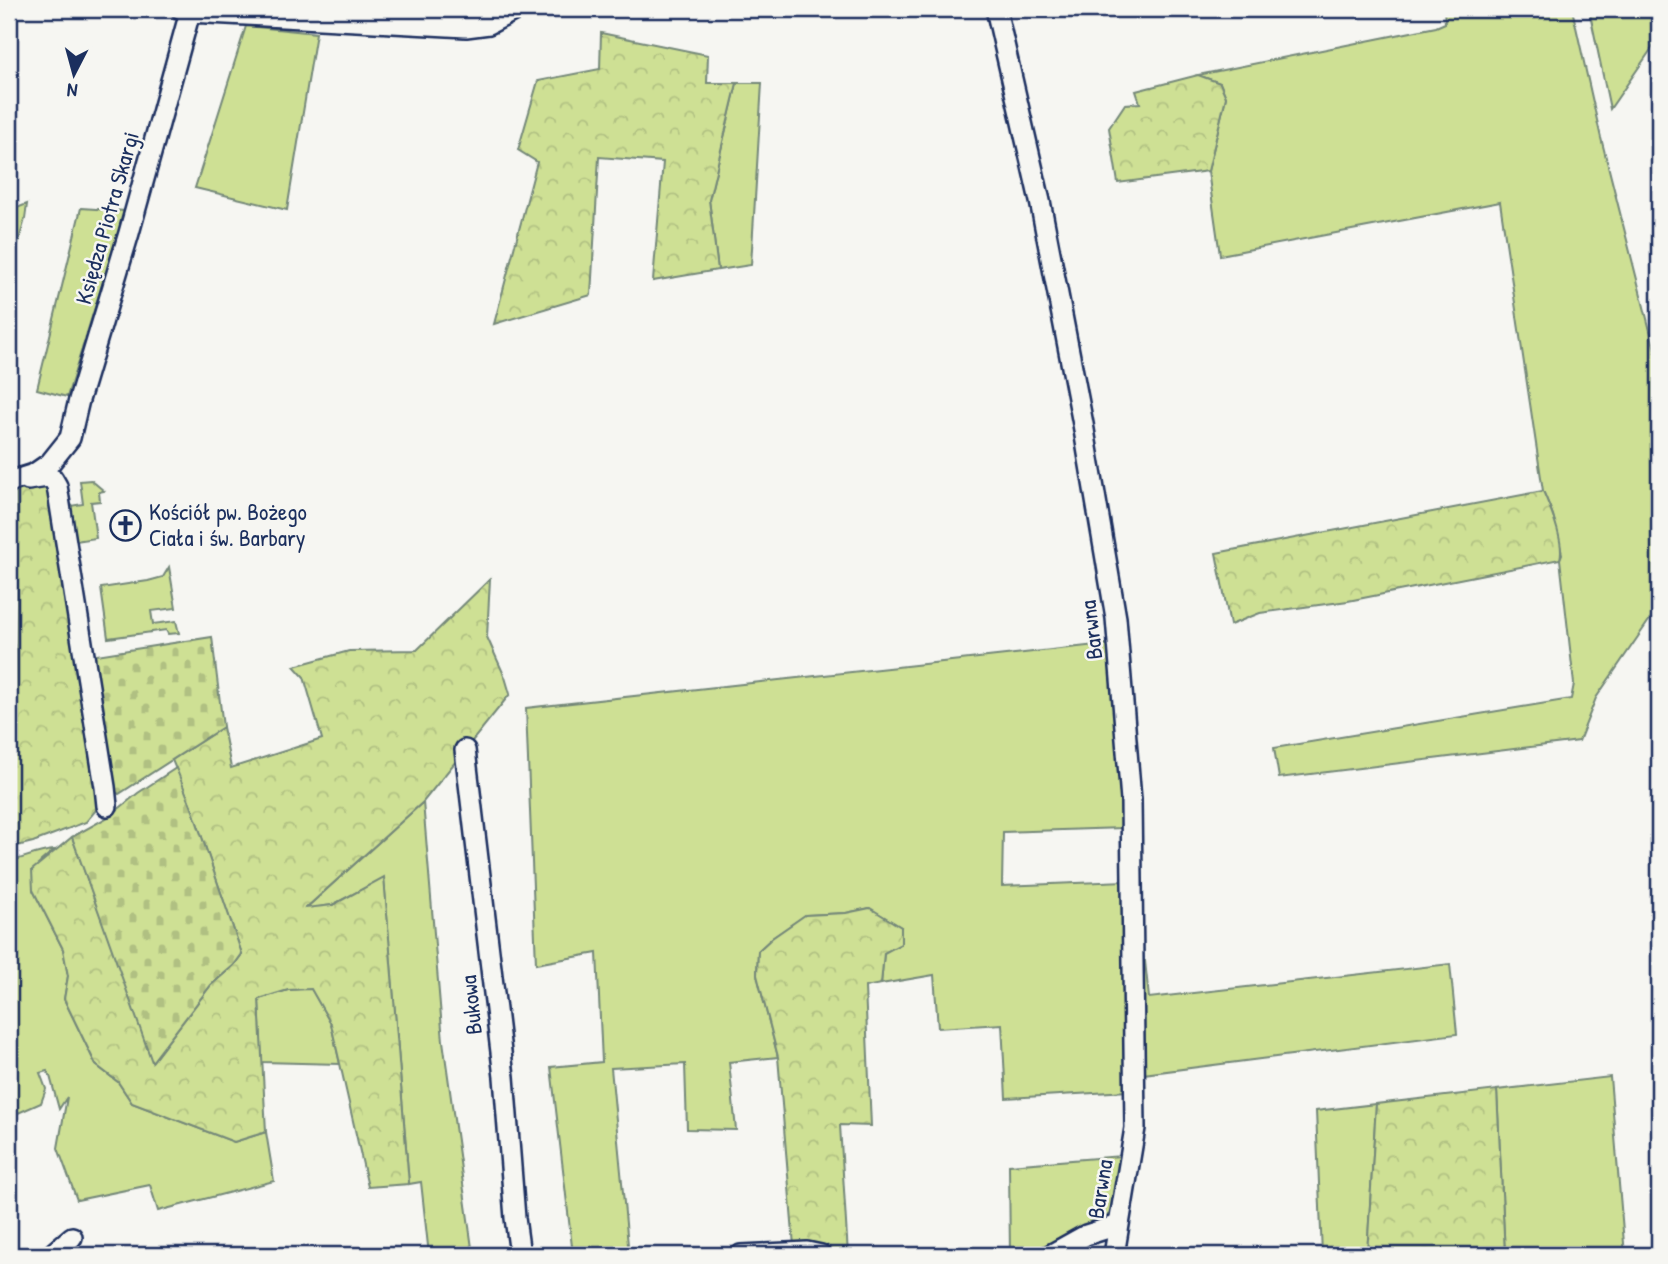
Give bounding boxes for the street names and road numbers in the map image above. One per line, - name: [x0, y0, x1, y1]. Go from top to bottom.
- street label: Księdza Piotra Skargi: [67, 128, 146, 308]
- street label: Barwna: [1071, 599, 1110, 662]
- street label: Bukowa: [452, 974, 489, 1036]
- street label: Barwna: [1080, 1157, 1119, 1221]

